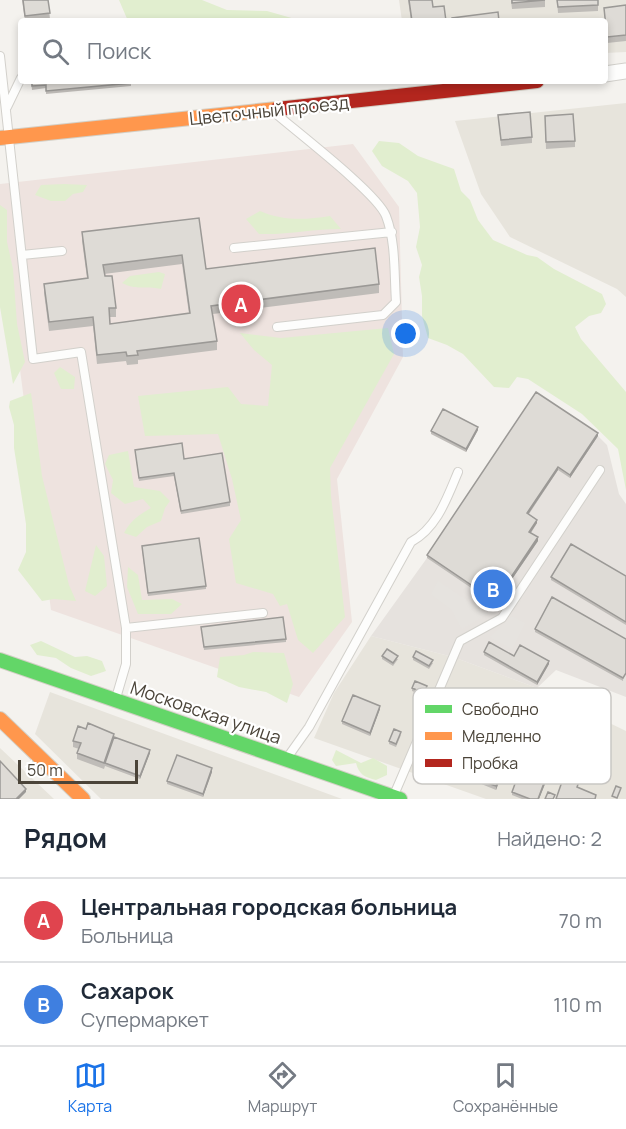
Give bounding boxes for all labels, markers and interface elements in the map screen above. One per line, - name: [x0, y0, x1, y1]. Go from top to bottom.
- search box: [18, 18, 608, 84]
- icon: search: [39, 35, 72, 68]
- text: Поиск: [87, 36, 151, 66]
- street label: Цветочный проезд: [188, 90, 350, 130]
- pin: A: [222, 282, 260, 326]
- your location: [391, 319, 420, 348]
- pin: B: [474, 566, 512, 612]
- street label: Московская улица: [127, 675, 285, 749]
- legend: [413, 688, 611, 784]
- text: Свободно: [462, 698, 539, 720]
- text: Медленно: [462, 725, 541, 747]
- text: Пробка: [462, 752, 518, 774]
- scale bar: [18, 757, 138, 784]
- text: 50 m: [27, 759, 63, 781]
- text: Рядом: [24, 820, 107, 856]
- text: Найдено: 2: [497, 825, 602, 852]
- text: Центральная городская больница: [81, 892, 457, 922]
- text: A: [37, 907, 50, 934]
- text: 70 m: [559, 907, 602, 934]
- text: Больница: [81, 922, 173, 949]
- text: Сахарок: [81, 976, 173, 1006]
- text: B: [37, 991, 50, 1018]
- text: 110 m: [553, 991, 602, 1018]
- text: Супермаркет: [81, 1006, 209, 1033]
- tab: Карта: [68, 1059, 112, 1117]
- tab: Маршрут: [248, 1059, 317, 1117]
- tab: Сохранённые: [453, 1059, 558, 1117]

